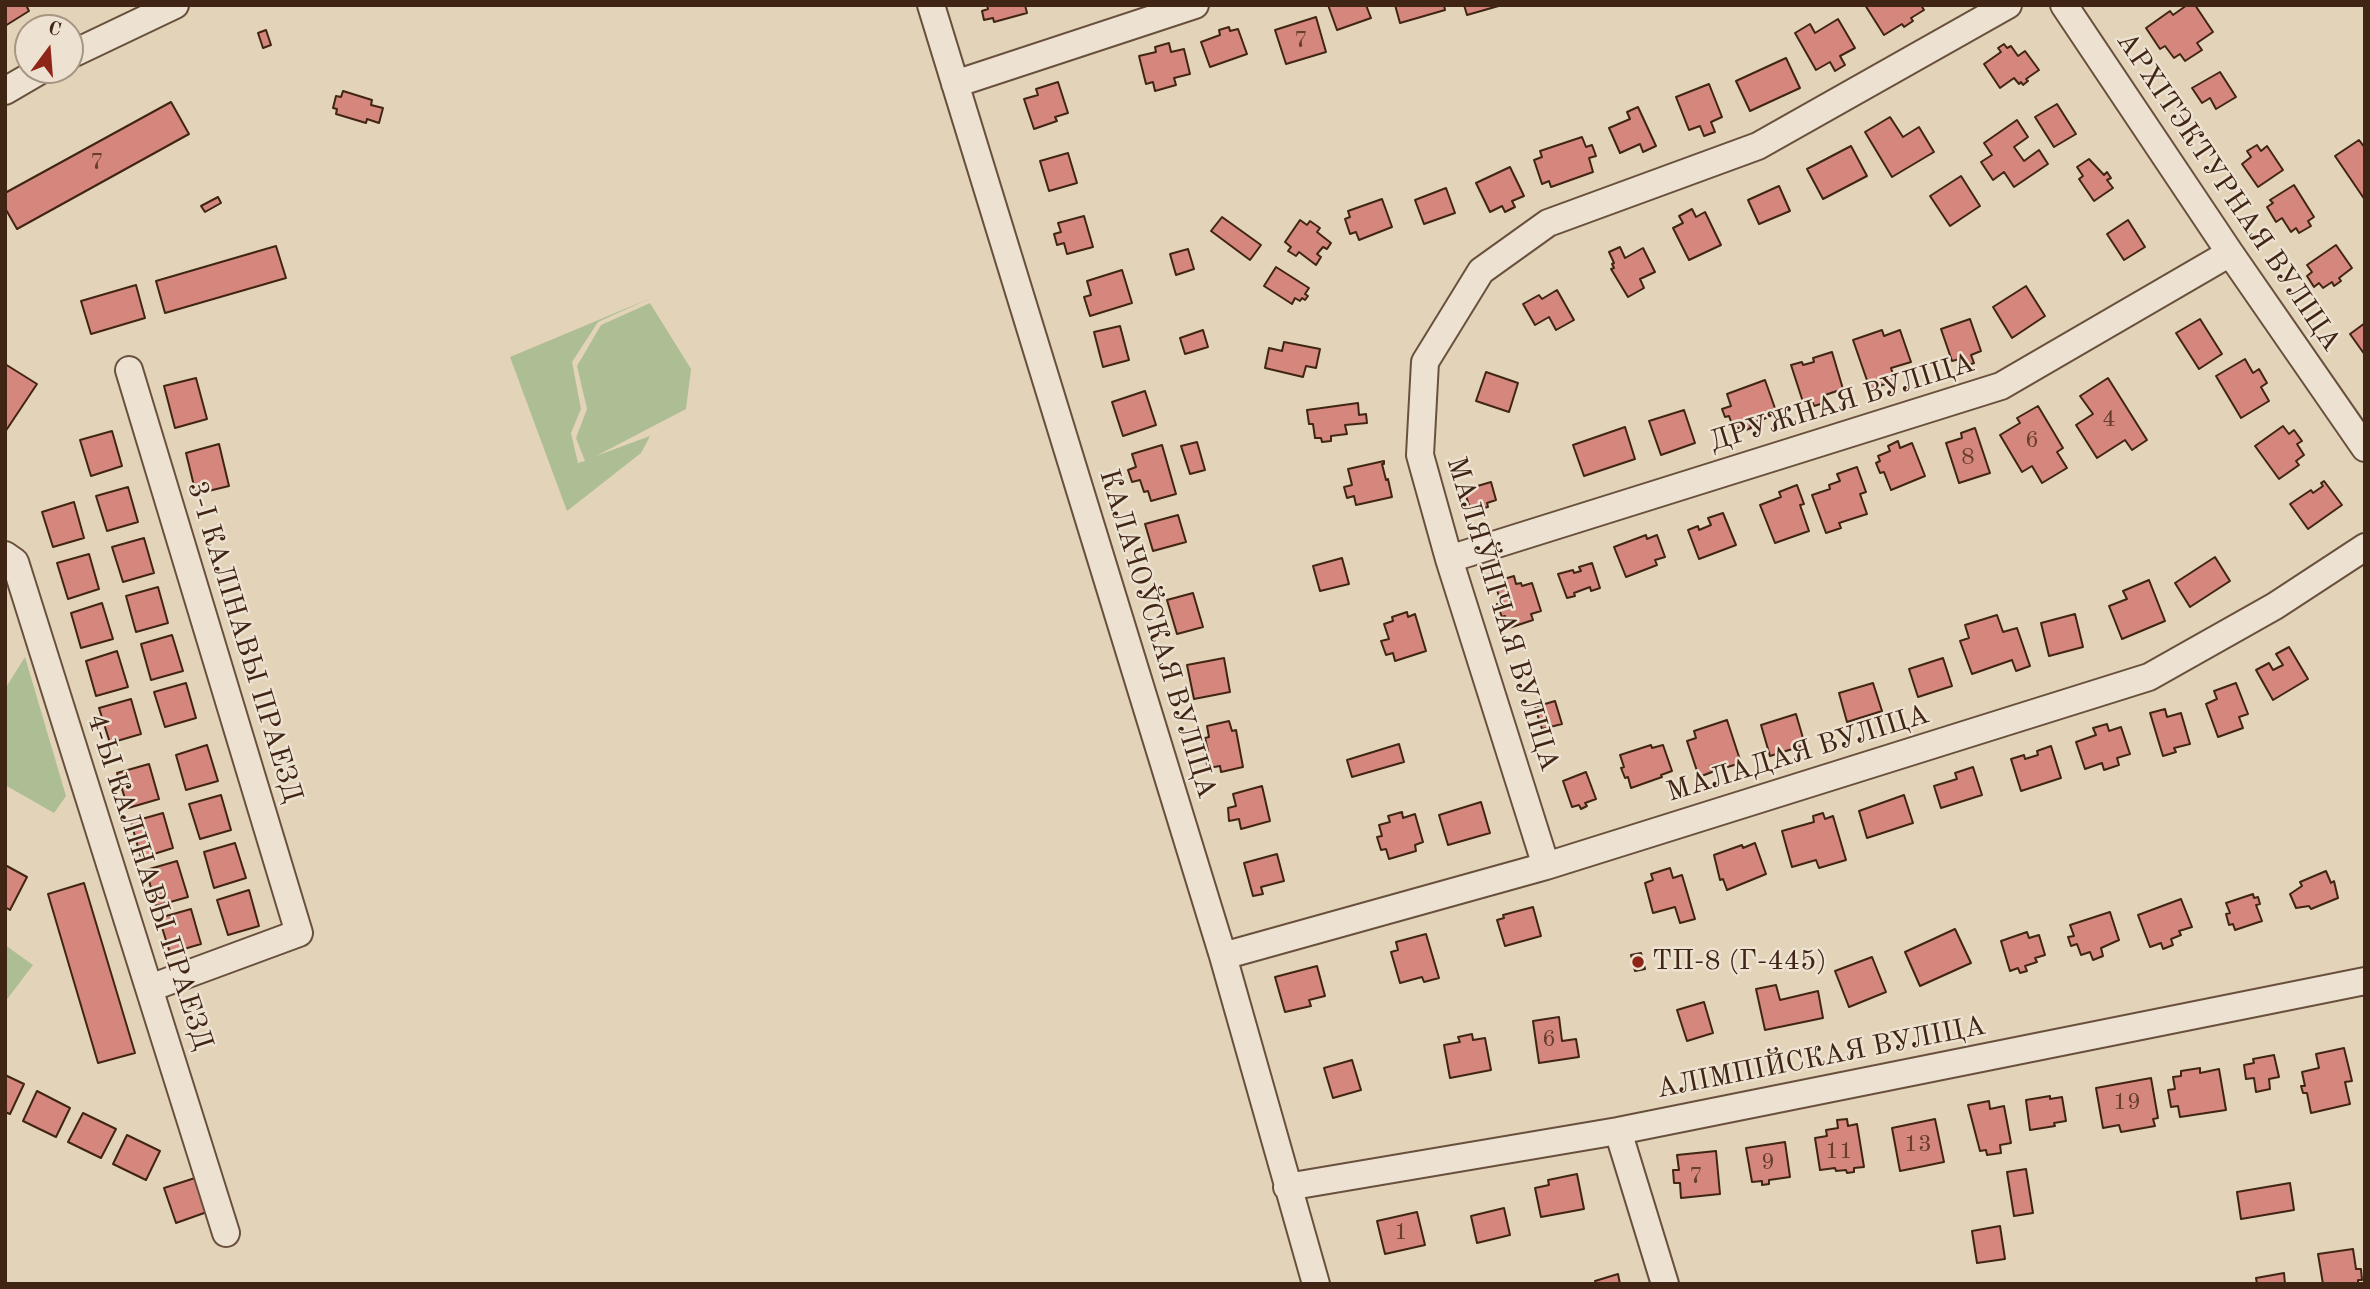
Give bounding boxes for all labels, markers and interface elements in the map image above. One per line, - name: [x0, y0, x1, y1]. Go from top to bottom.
- north arrow: [14, 14, 84, 84]
- text: С: [46, 19, 63, 41]
- street label: АРХІТЭКТУРНАЯ ВУЛІЦА: [2108, 26, 2348, 358]
- house number: 7: [1294, 27, 1308, 55]
- house number: 7: [90, 149, 104, 177]
- street label: ДРУЖНАЯ ВУЛІЦА: [1705, 347, 1979, 459]
- house number: 4: [2102, 406, 2116, 434]
- house number: 6: [2025, 427, 2039, 455]
- house number: 8: [1961, 444, 1975, 472]
- street label: МАЛЯЎНІЧАЯ ВУЛІЦА: [1438, 453, 1566, 775]
- street label: КАЛАЧОЎСКАЯ ВУЛІЦА: [1091, 466, 1223, 802]
- street label: 3-І КАЛІНАВЫ ПРАЕЗД: [179, 477, 309, 807]
- street label: МАЛАДАЯ ВУЛІЦА: [1663, 698, 1933, 810]
- street label: 4-Ы КАЛІНАВЫ ПРАЕЗД: [79, 710, 219, 1054]
- place label: ТП-8 (Г-445): [1652, 945, 1826, 979]
- marker: ТП-8 (Г-445): [1630, 954, 1646, 970]
- street label: АЛІМПІЙСКАЯ ВУЛІЦА: [1654, 1010, 1988, 1106]
- house number: 6: [1542, 1026, 1556, 1054]
- house number: 19: [2113, 1089, 2141, 1117]
- house number: 13: [1904, 1131, 1932, 1159]
- house number: 11: [1825, 1138, 1853, 1166]
- house number: 9: [1761, 1149, 1775, 1177]
- house number: 7: [1689, 1163, 1703, 1191]
- house number: 1: [1394, 1219, 1408, 1247]

